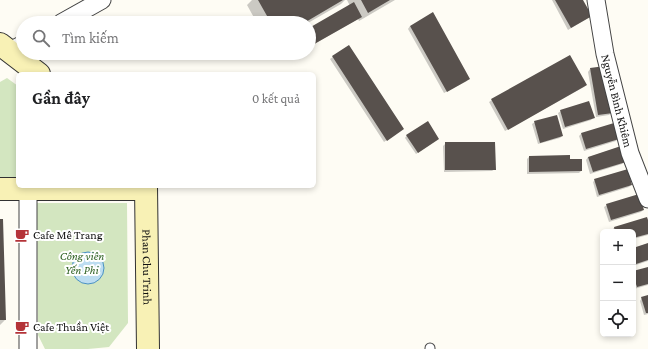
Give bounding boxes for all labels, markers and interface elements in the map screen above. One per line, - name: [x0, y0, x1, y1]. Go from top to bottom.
- search box: [16, 16, 316, 60]
- icon: search: [30, 27, 52, 49]
- text: Tìm kiếm: [62, 30, 119, 46]
- street label: Nguyễn Bình Khiêm: [598, 53, 635, 149]
- text: Gần đây: [32, 89, 90, 108]
- text: 0 kết quả: [252, 91, 300, 106]
- cafe icon: Cafe Mê Trang: [14, 227, 30, 243]
- place label: Cafe Mê Trang: [33, 228, 103, 242]
- street label: Phan Chu Trinh: [140, 229, 154, 305]
- map controls: [600, 229, 636, 337]
- button: +: [600, 229, 636, 265]
- park label: Công viên Yến Phi: [60, 249, 104, 277]
- button: −: [600, 265, 636, 301]
- button: locate: [600, 301, 636, 337]
- cafe icon: Cafe Thuần Việt: [14, 319, 30, 335]
- place label: Cafe Thuần Việt: [33, 320, 110, 334]

